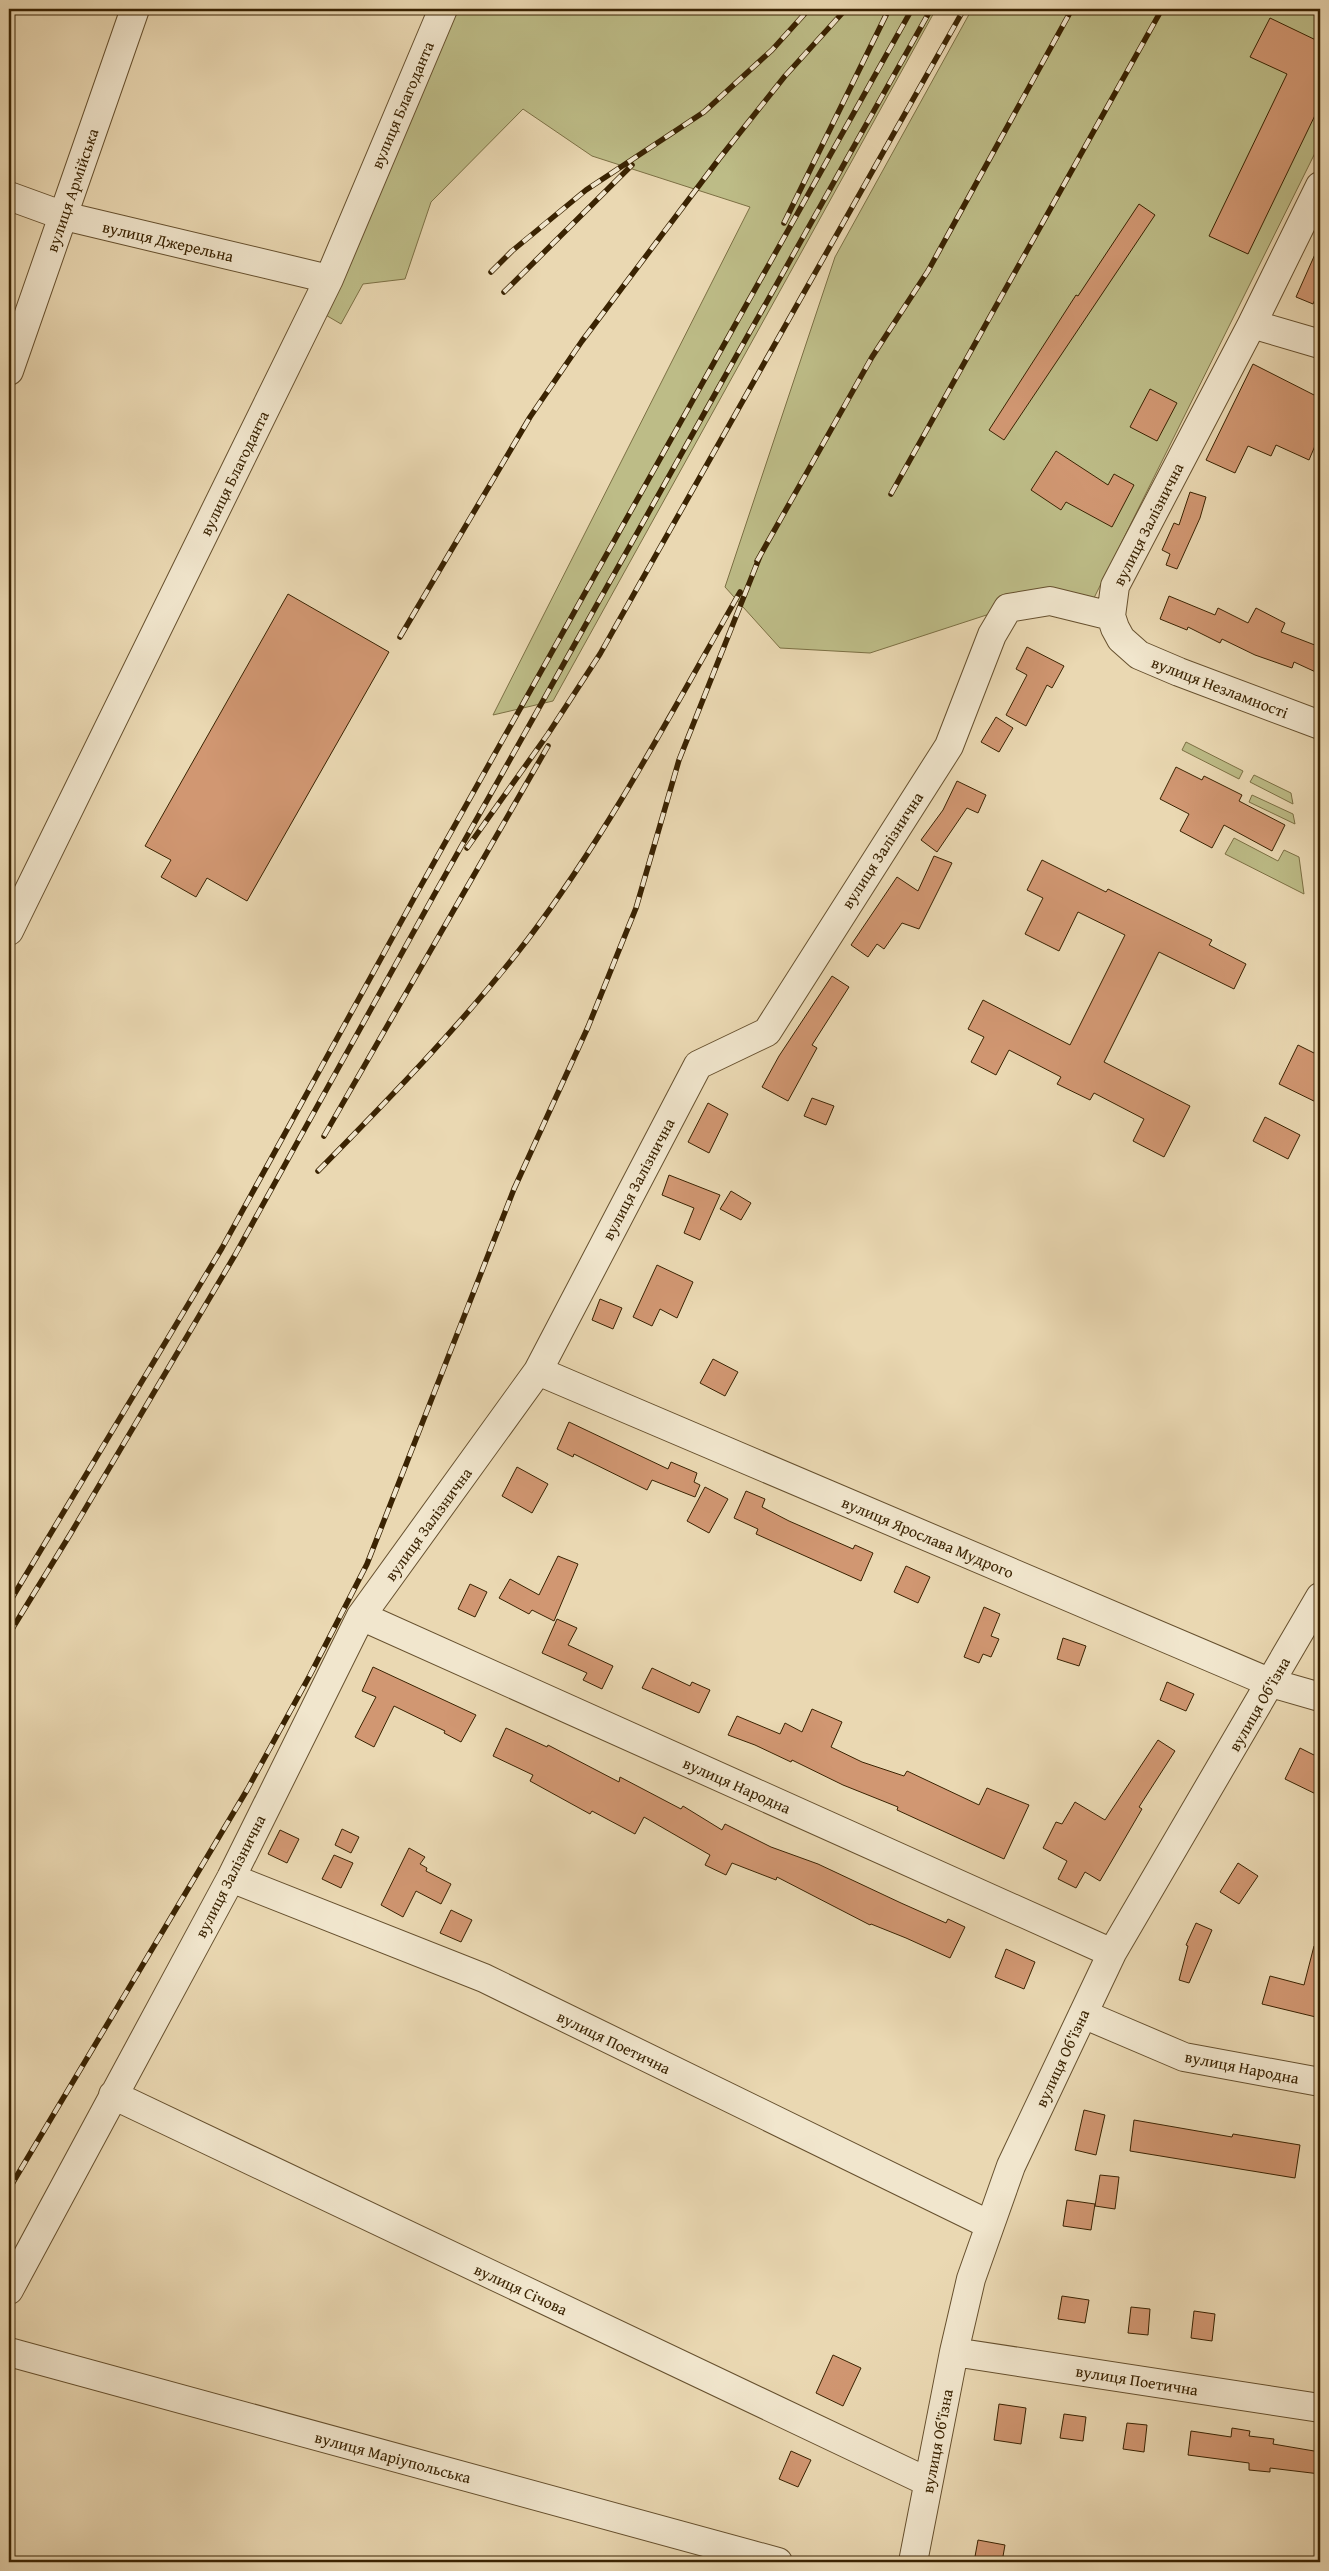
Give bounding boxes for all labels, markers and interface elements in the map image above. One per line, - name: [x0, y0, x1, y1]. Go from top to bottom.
- street label: вулиця Благоданта: [364, 37, 440, 172]
- street label: вулиця Армійська: [40, 125, 105, 255]
- street label: вулиця Джерельна: [100, 214, 236, 268]
- street label: вулиця Благоданта: [193, 406, 275, 540]
- street label: вулиця Залізнична: [1107, 458, 1190, 590]
- street label: вулиця Незламності: [1148, 650, 1292, 724]
- street label: вулиця Залізнична: [835, 786, 929, 913]
- street label: вулиця Залізнична: [596, 1113, 681, 1244]
- street label: вулиця Залізнична: [379, 1462, 478, 1586]
- street label: вулиця Ярослава Мудрого: [838, 1490, 1018, 1584]
- street label: вулиця Об'їзна: [1222, 1652, 1296, 1756]
- street label: вулиця Народна: [679, 1751, 795, 1820]
- street label: вулиця Залізнична: [189, 1810, 272, 1942]
- street label: вулиця Поетична: [553, 2004, 675, 2080]
- street label: вулиця Об'їзна: [1029, 2005, 1095, 2111]
- street label: вулиця Народна: [1183, 2044, 1301, 2090]
- street label: вулиця Січова: [470, 2257, 572, 2321]
- street label: вулиця Поетична: [1074, 2358, 1200, 2402]
- street label: вулиця Об'їзна: [915, 2386, 959, 2495]
- street label: вулиця Маріупольська: [312, 2425, 474, 2489]

